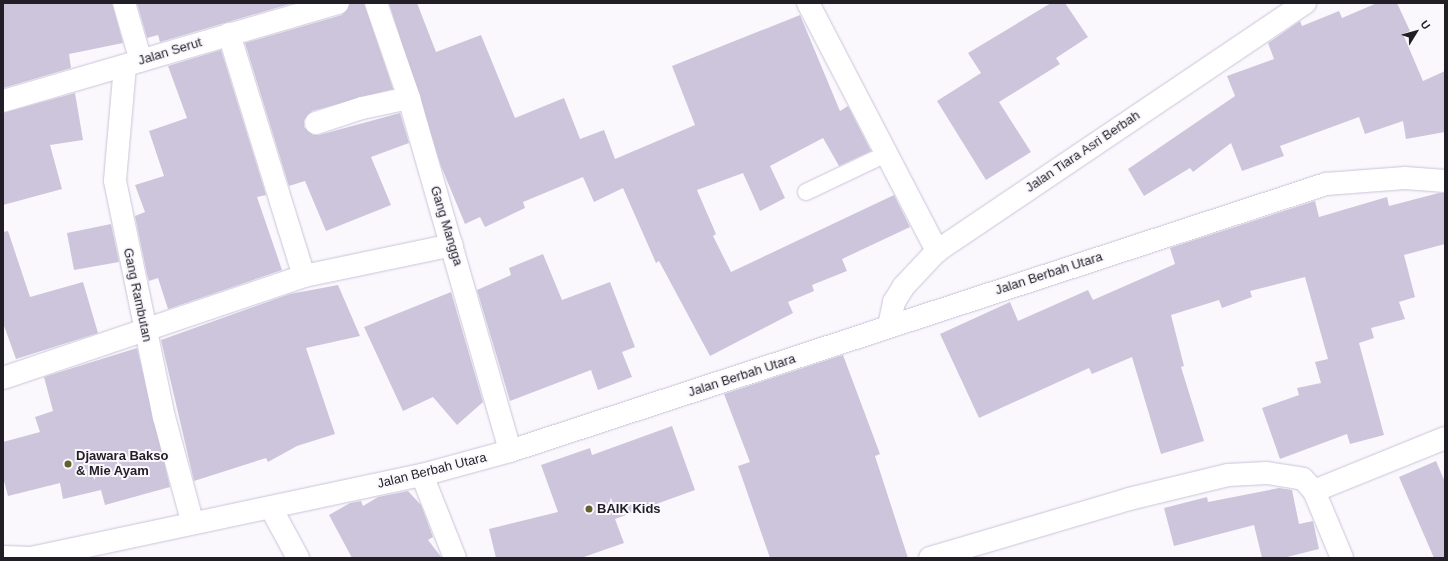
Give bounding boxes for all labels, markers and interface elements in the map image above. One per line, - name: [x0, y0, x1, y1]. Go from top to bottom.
- north arrow: [1396, 12, 1436, 52]
- text: U: [1418, 18, 1433, 32]
- street label: Jalan Serut: [136, 35, 204, 69]
- street label: Jalan Tiara Asri Berbah: [1023, 108, 1143, 196]
- street label: Gang Mangga: [426, 184, 466, 268]
- street label: Gang Rambutan: [119, 247, 155, 343]
- street label: Jalan Berbah Utara: [993, 249, 1105, 299]
- street label: Jalan Berbah Utara: [686, 351, 798, 401]
- place label: Djawara Bakso & Mie Ayam: [76, 449, 168, 480]
- street label: Jalan Berbah Utara: [376, 450, 488, 492]
- marker: Djawara Bakso & Mie Ayam: [63, 459, 73, 469]
- place label: BAIK Kids: [597, 501, 661, 517]
- marker: BAIK Kids: [584, 504, 594, 514]

